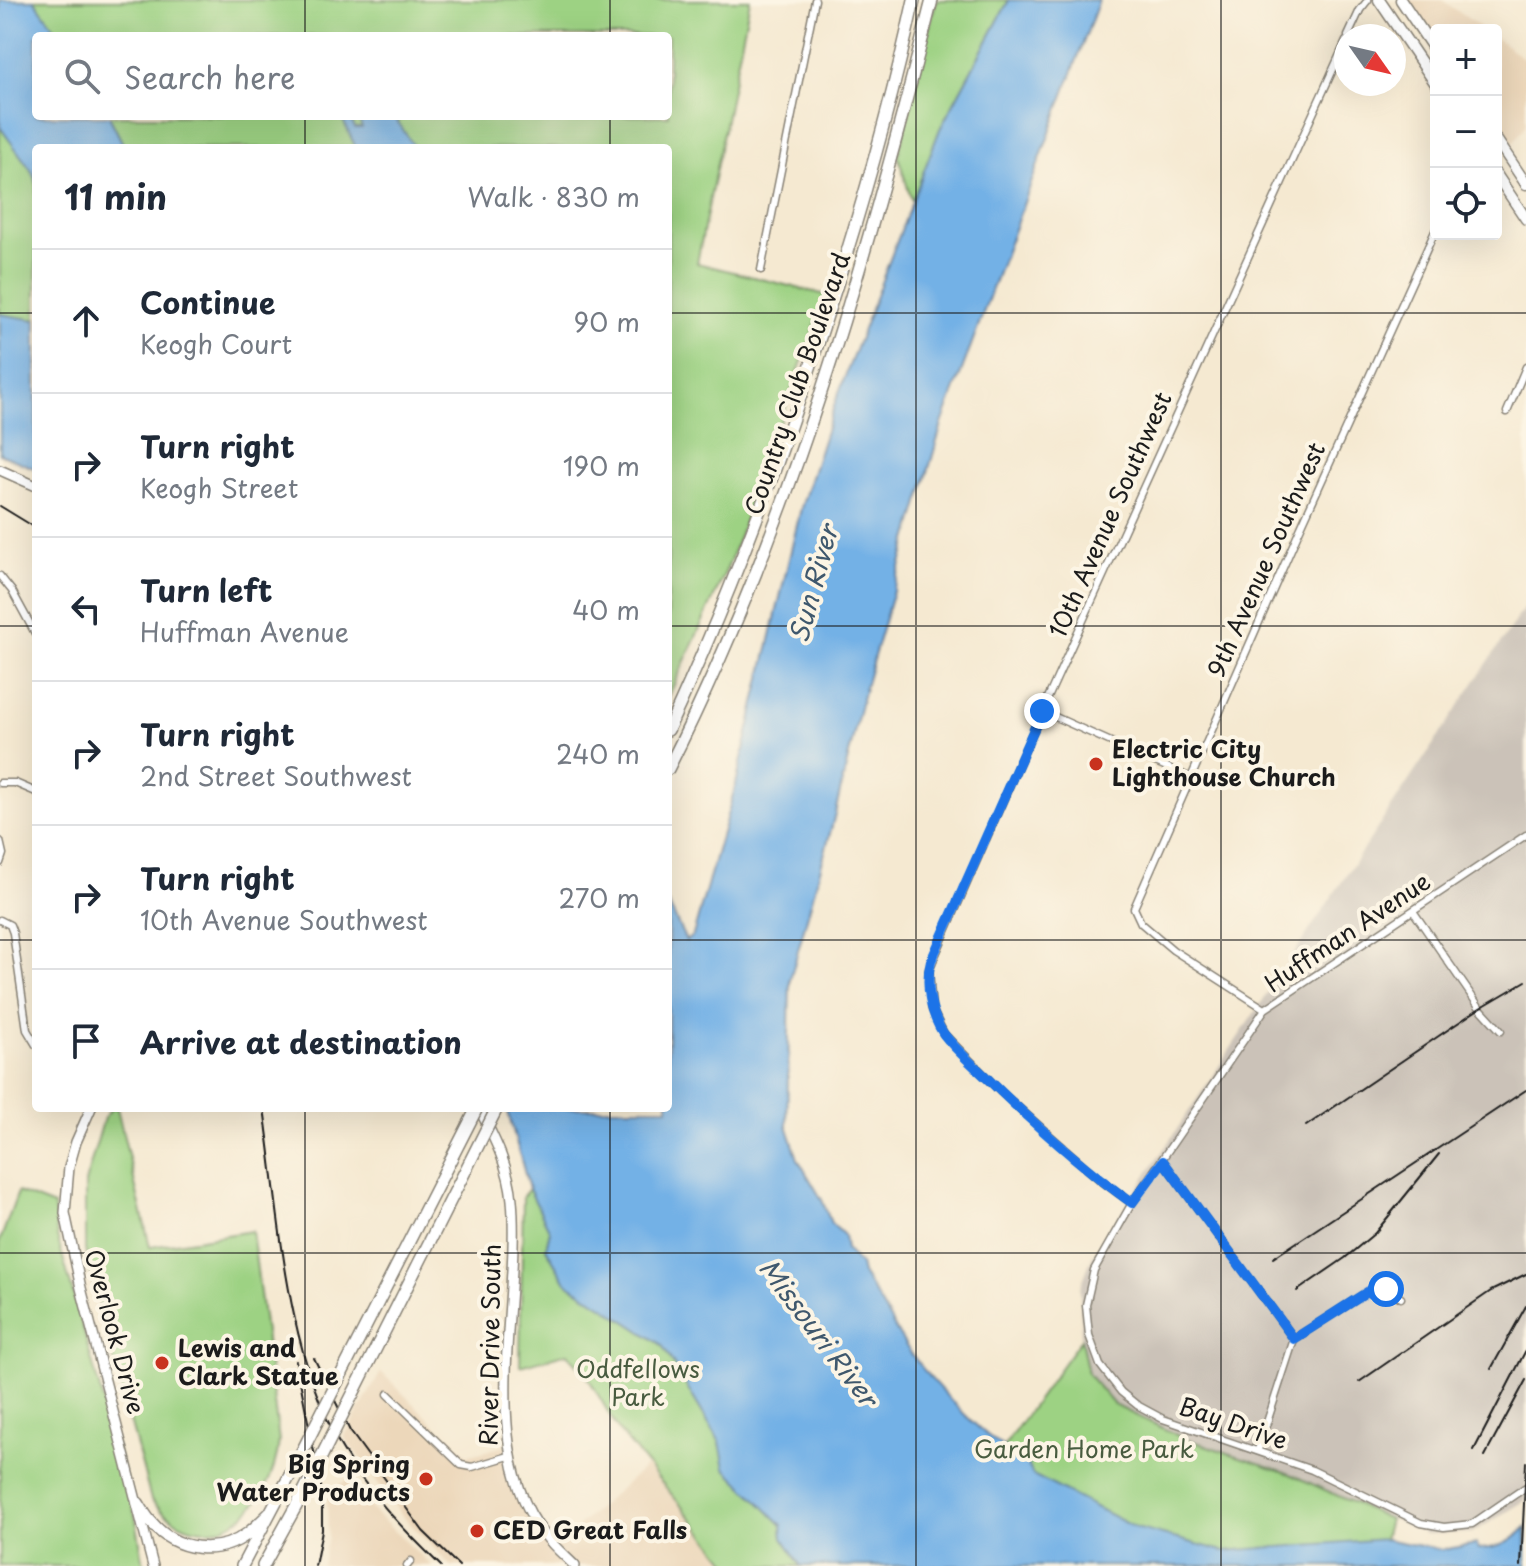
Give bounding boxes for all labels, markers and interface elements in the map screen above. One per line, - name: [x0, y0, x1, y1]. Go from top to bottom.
- north arrow: [1334, 24, 1406, 96]
- map controls: [1430, 24, 1502, 240]
- button: +: [1430, 24, 1502, 96]
- search box: [32, 32, 672, 120]
- icon: search: [60, 54, 104, 98]
- text: Search here: [124, 54, 296, 99]
- button: −: [1430, 96, 1502, 168]
- button: locate: [1430, 168, 1502, 240]
- text: 11 min: [64, 170, 167, 222]
- text: Walk · 830 m: [467, 177, 640, 216]
- street label: Country Club Boulevard: [734, 247, 858, 519]
- text: Continue: [140, 279, 275, 324]
- icon: ahead: [64, 299, 108, 343]
- text: 90 m: [573, 302, 640, 341]
- text: Keogh Court: [140, 324, 292, 363]
- street label: 10th Avenue Southwest: [1039, 386, 1180, 643]
- text: Turn right: [140, 423, 295, 468]
- street label: 9th Avenue Southwest: [1197, 436, 1333, 682]
- icon: right: [64, 443, 108, 487]
- text: 190 m: [563, 446, 640, 485]
- text: Keogh Street: [140, 468, 298, 507]
- water label: Sun River: [778, 518, 848, 647]
- text: Turn left: [140, 567, 272, 612]
- icon: left: [64, 587, 108, 631]
- text: 40 m: [572, 590, 640, 629]
- text: Huffman Avenue: [140, 612, 349, 651]
- route end: [1024, 693, 1060, 729]
- text: Turn right: [140, 711, 295, 756]
- place label: Electric City Lighthouse Church: [1112, 730, 1336, 794]
- icon: right: [64, 731, 108, 775]
- text: 240 m: [556, 734, 640, 773]
- marker: Electric City Lighthouse Church: [1087, 755, 1105, 773]
- text: 2nd Street Southwest: [140, 756, 412, 795]
- text: Turn right: [140, 855, 295, 900]
- street label: Huffman Avenue: [1257, 862, 1437, 1000]
- icon: right: [64, 875, 108, 919]
- text: 270 m: [559, 878, 640, 917]
- text: 10th Avenue Southwest: [140, 900, 428, 939]
- icon: arrive: [64, 1019, 108, 1063]
- text: Arrive at destination: [140, 1019, 462, 1064]
- street label: River Drive South: [469, 1244, 509, 1446]
- street label: Overlook Drive: [77, 1245, 155, 1418]
- water label: Missouri River: [751, 1250, 890, 1417]
- route start: [1368, 1271, 1404, 1307]
- place label: Lewis and Clark Statue: [178, 1329, 339, 1393]
- park label: Oddfellows Park: [576, 1350, 700, 1414]
- marker: Lewis and Clark Statue: [153, 1354, 171, 1372]
- street label: Bay Drive: [1175, 1387, 1293, 1457]
- park label: Garden Home Park: [974, 1430, 1194, 1466]
- place label: Big Spring Water Products: [216, 1445, 410, 1509]
- marker: Big Spring Water Products: [417, 1470, 435, 1488]
- place label: CED Great Falls: [493, 1511, 687, 1547]
- marker: CED Great Falls: [468, 1522, 486, 1540]

